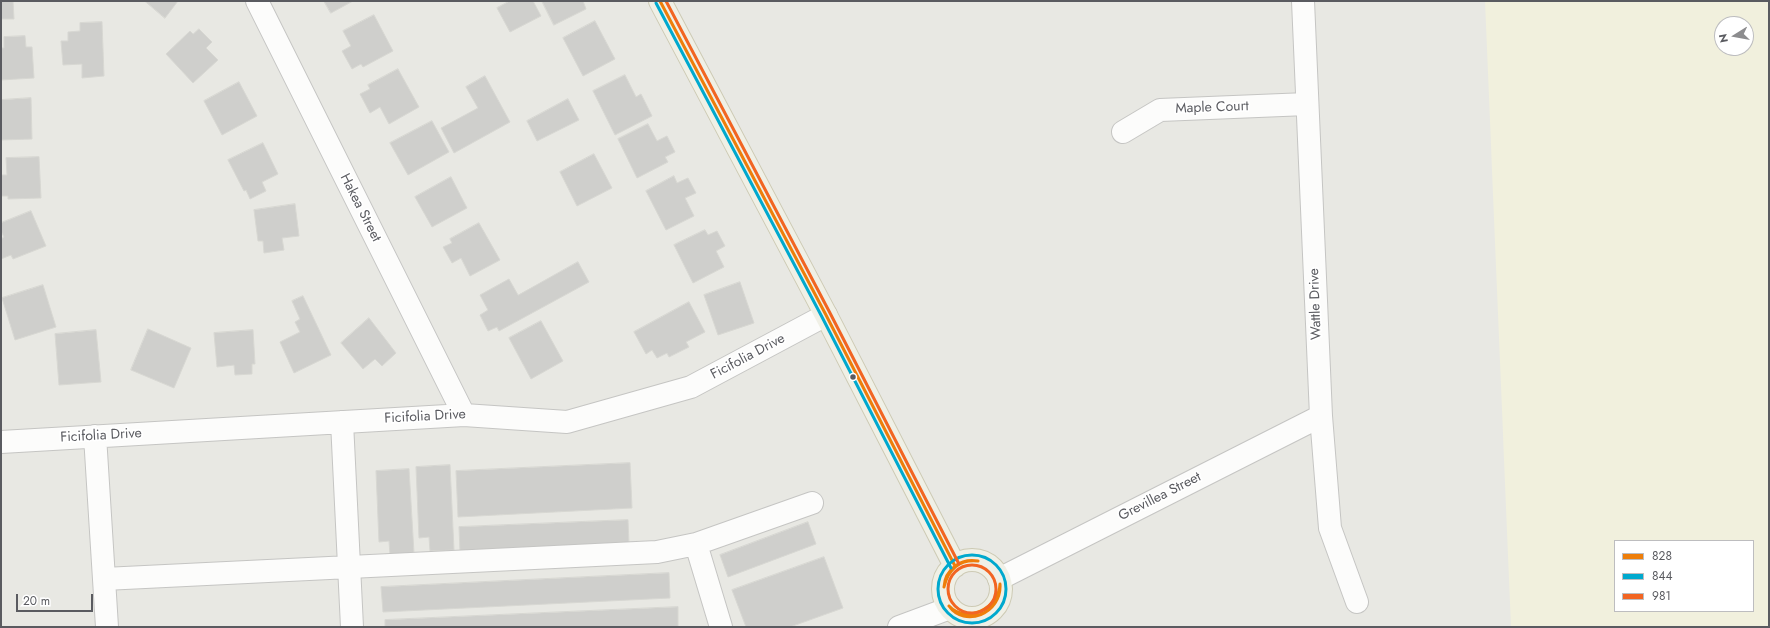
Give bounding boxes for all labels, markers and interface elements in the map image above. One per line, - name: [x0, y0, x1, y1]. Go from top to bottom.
- north arrow: [1714, 16, 1754, 56]
- text: N: [1715, 32, 1732, 44]
- street label: Maple Court: [1175, 98, 1249, 118]
- street label: Hakea Street: [336, 171, 384, 245]
- street label: Wattle Drive: [1306, 268, 1326, 340]
- street label: Ficifolia Drive: [708, 330, 788, 384]
- unlabelled marker: [848, 372, 858, 382]
- street label: Ficifolia Drive: [384, 406, 466, 428]
- street label: Ficifolia Drive: [60, 425, 142, 447]
- street label: Grevillea Street: [1116, 469, 1204, 525]
- legend: [1614, 540, 1754, 612]
- text: 828: [1652, 547, 1672, 565]
- text: 844: [1652, 567, 1673, 585]
- scale bar: [18, 586, 95, 612]
- text: 981: [1652, 587, 1671, 605]
- text: 20 m: [23, 592, 50, 610]

